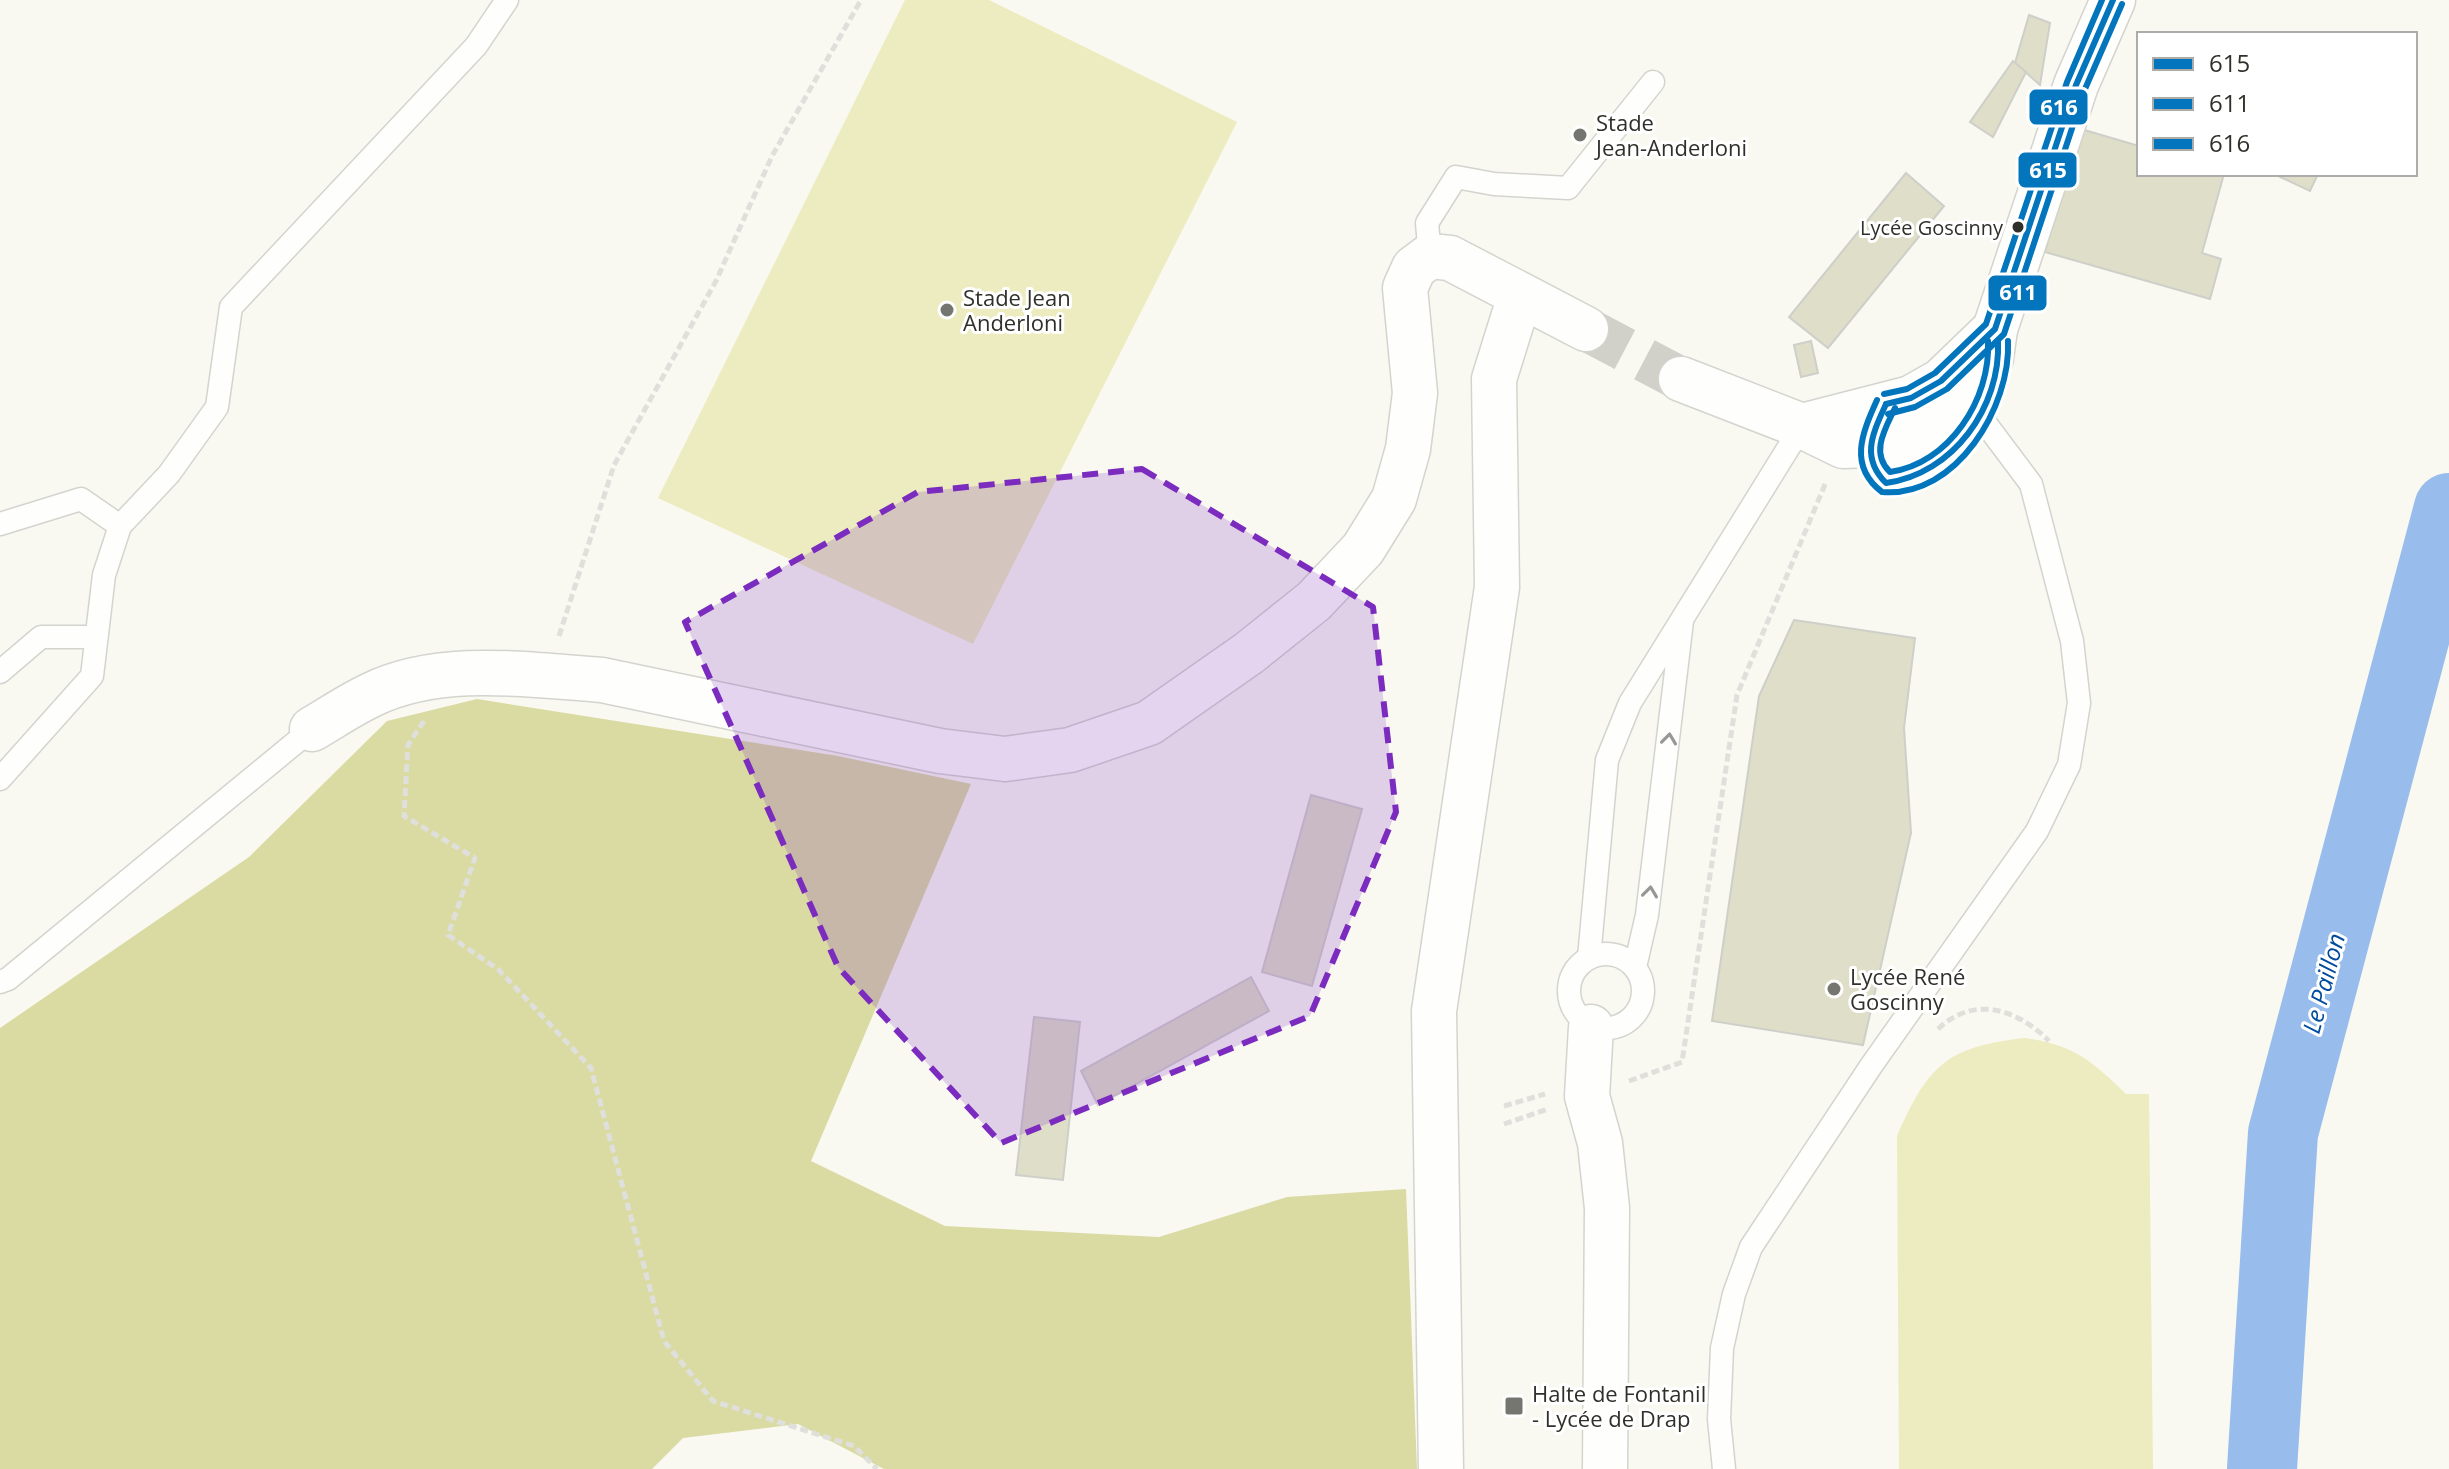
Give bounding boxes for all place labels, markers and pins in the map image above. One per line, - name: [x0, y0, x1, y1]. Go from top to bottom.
- place label: Stade Jean-Anderloni: [1594, 107, 1747, 162]
- marker: Stade Jean-Anderloni: [1571, 126, 1589, 144]
- place label: Lycée Goscinny: [1860, 214, 2004, 241]
- marker: Lycée Goscinny: [2010, 219, 2026, 235]
- place label: Stade Jean Anderloni: [963, 282, 1071, 337]
- marker: Stade Jean Anderloni: [938, 301, 956, 319]
- place label: Lycée René Goscinny: [1850, 961, 1965, 1016]
- marker: Lycée René Goscinny: [1825, 980, 1843, 998]
- place label: Halte de Fontanil - Lycée de Drap: [1532, 1378, 1706, 1433]
- marker: Halte de Fontanil - Lycée de Drap: [1503, 1395, 1525, 1417]

